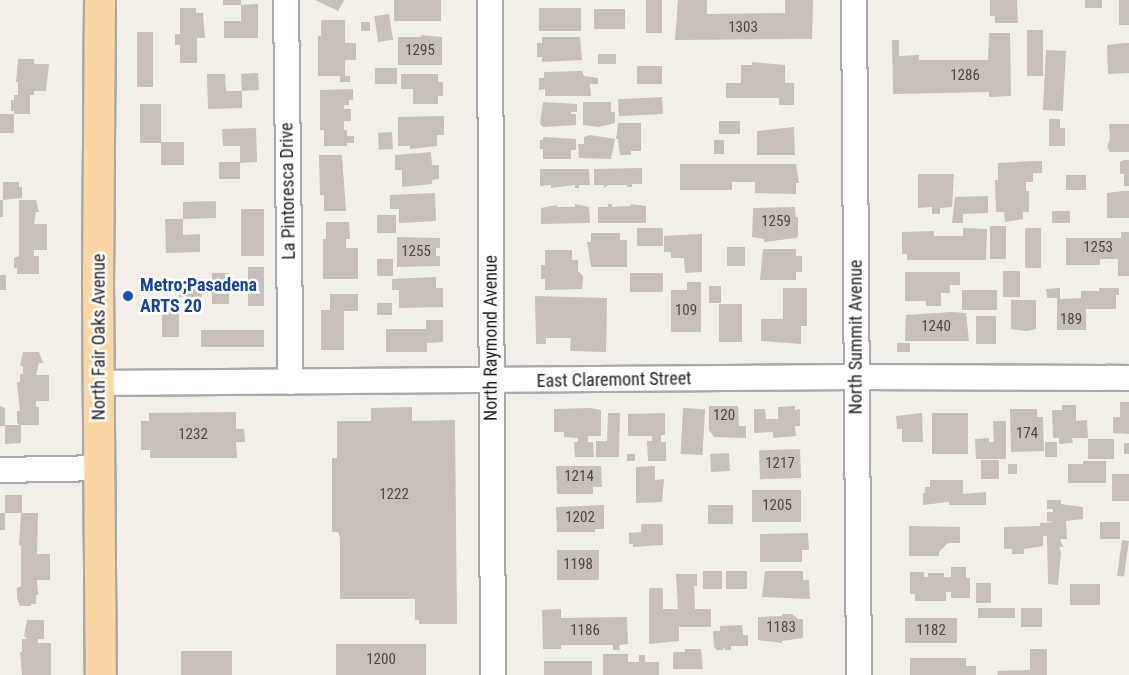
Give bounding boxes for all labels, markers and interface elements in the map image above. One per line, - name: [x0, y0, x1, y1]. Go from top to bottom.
- house number: 1303: [728, 19, 758, 37]
- house number: 1295: [405, 42, 435, 60]
- house number: 1286: [950, 67, 980, 85]
- street label: La Pintoresca Drive: [276, 122, 300, 260]
- house number: 1259: [761, 213, 791, 231]
- house number: 1253: [1083, 239, 1113, 257]
- house number: 1255: [401, 243, 431, 261]
- street label: North Fair Oaks Avenue: [88, 254, 110, 420]
- street label: North Raymond Avenue: [480, 255, 502, 421]
- street label: North Summit Avenue: [845, 260, 867, 414]
- place label: Metro;Pasadena ARTS 20: [140, 275, 257, 318]
- marker: Metro;Pasadena ARTS 20: [121, 289, 135, 303]
- house number: 109: [675, 302, 697, 320]
- house number: 189: [1060, 311, 1082, 329]
- house number: 1240: [921, 318, 951, 336]
- street label: East Claremont Street: [536, 368, 692, 392]
- house number: 120: [713, 407, 735, 425]
- house number: 174: [1016, 425, 1038, 443]
- house number: 1232: [178, 426, 208, 444]
- house number: 1217: [765, 455, 795, 473]
- house number: 1214: [564, 468, 594, 486]
- house number: 1222: [379, 486, 409, 504]
- house number: 1205: [762, 497, 792, 515]
- house number: 1202: [565, 509, 595, 527]
- house number: 1198: [563, 556, 593, 574]
- house number: 1183: [766, 619, 796, 637]
- house number: 1186: [570, 622, 600, 640]
- house number: 1182: [916, 622, 946, 640]
- house number: 1200: [366, 651, 396, 669]

